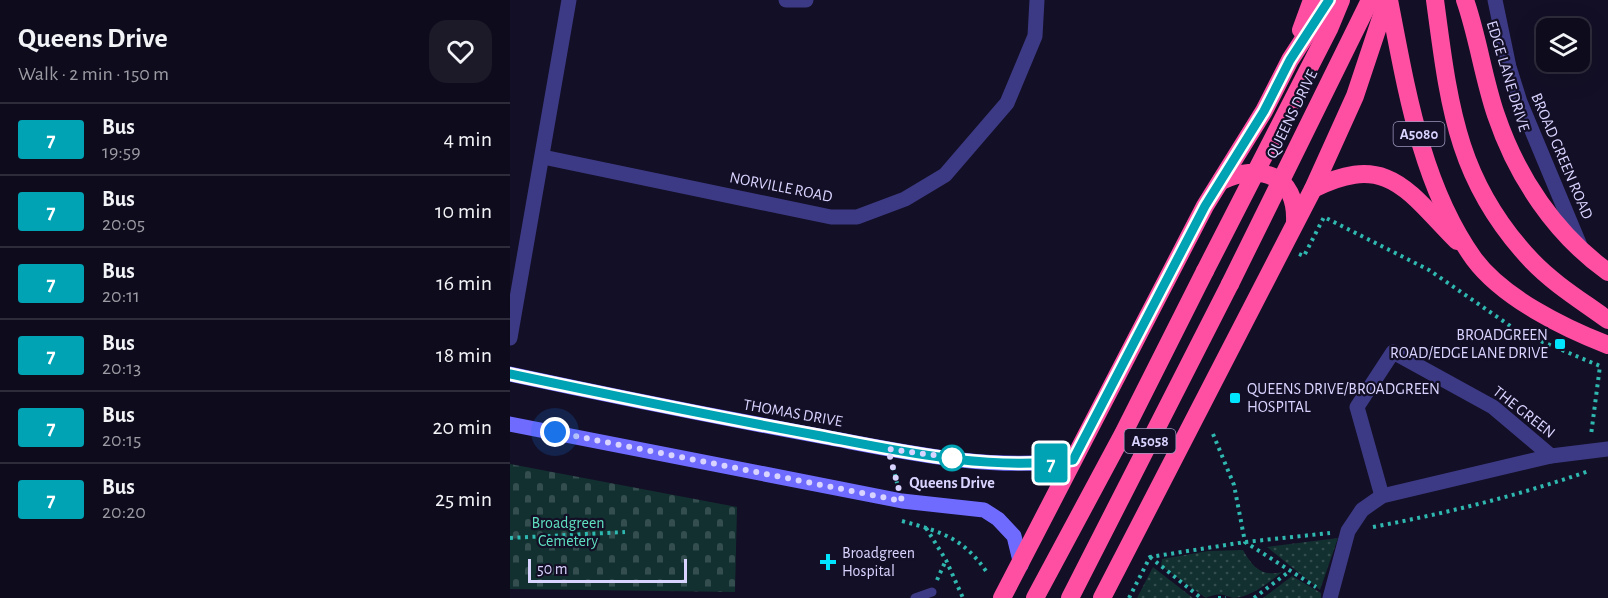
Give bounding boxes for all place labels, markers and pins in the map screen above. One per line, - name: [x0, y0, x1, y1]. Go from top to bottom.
- place label: BROADGREEN ROAD/EDGE LANE DRIVE: [1390, 327, 1548, 361]
- marker: BROADGREEN ROAD/EDGE LANE DRIVE: [1553, 337, 1567, 351]
- place label: QUEENS DRIVE/BROADGREEN HOSPITAL: [1247, 381, 1440, 415]
- marker: QUEENS DRIVE/BROADGREEN HOSPITAL: [1228, 391, 1242, 405]
- marker: Queens Drive: [939, 445, 965, 471]
- place label: Queens Drive: [909, 475, 995, 492]
- place label: Broadgreen Hospital: [842, 545, 915, 579]
- marker: Broadgreen Hospital: [819, 553, 837, 571]

